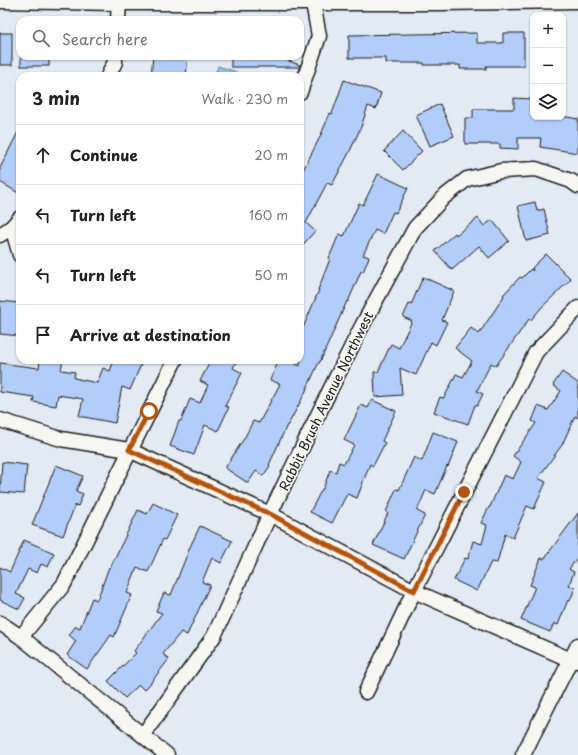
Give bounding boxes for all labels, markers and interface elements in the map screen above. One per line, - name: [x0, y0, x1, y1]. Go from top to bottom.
- map controls: [530, 12, 566, 120]
- button: +: [530, 12, 566, 48]
- search box: [16, 16, 304, 60]
- icon: search: [30, 27, 52, 49]
- text: Search here: [62, 27, 148, 50]
- button: −: [530, 48, 566, 84]
- button: layers: [530, 84, 566, 120]
- text: 3 min: [32, 85, 80, 111]
- text: Walk · 230 m: [201, 89, 288, 108]
- text: Continue: [70, 143, 138, 166]
- icon: ahead: [32, 144, 54, 166]
- text: 20 m: [254, 145, 288, 164]
- text: Turn left: [70, 203, 136, 226]
- icon: left: [32, 204, 54, 226]
- text: 160 m: [249, 205, 288, 224]
- text: Turn left: [70, 263, 136, 286]
- icon: left: [32, 264, 54, 286]
- text: 50 m: [254, 265, 288, 284]
- street label: Rabbit Brush Avenue Northwest: [274, 308, 377, 493]
- text: Arrive at destination: [70, 323, 231, 346]
- icon: arrive: [32, 324, 54, 346]
- route start: [140, 402, 158, 420]
- route end: [455, 483, 473, 501]

